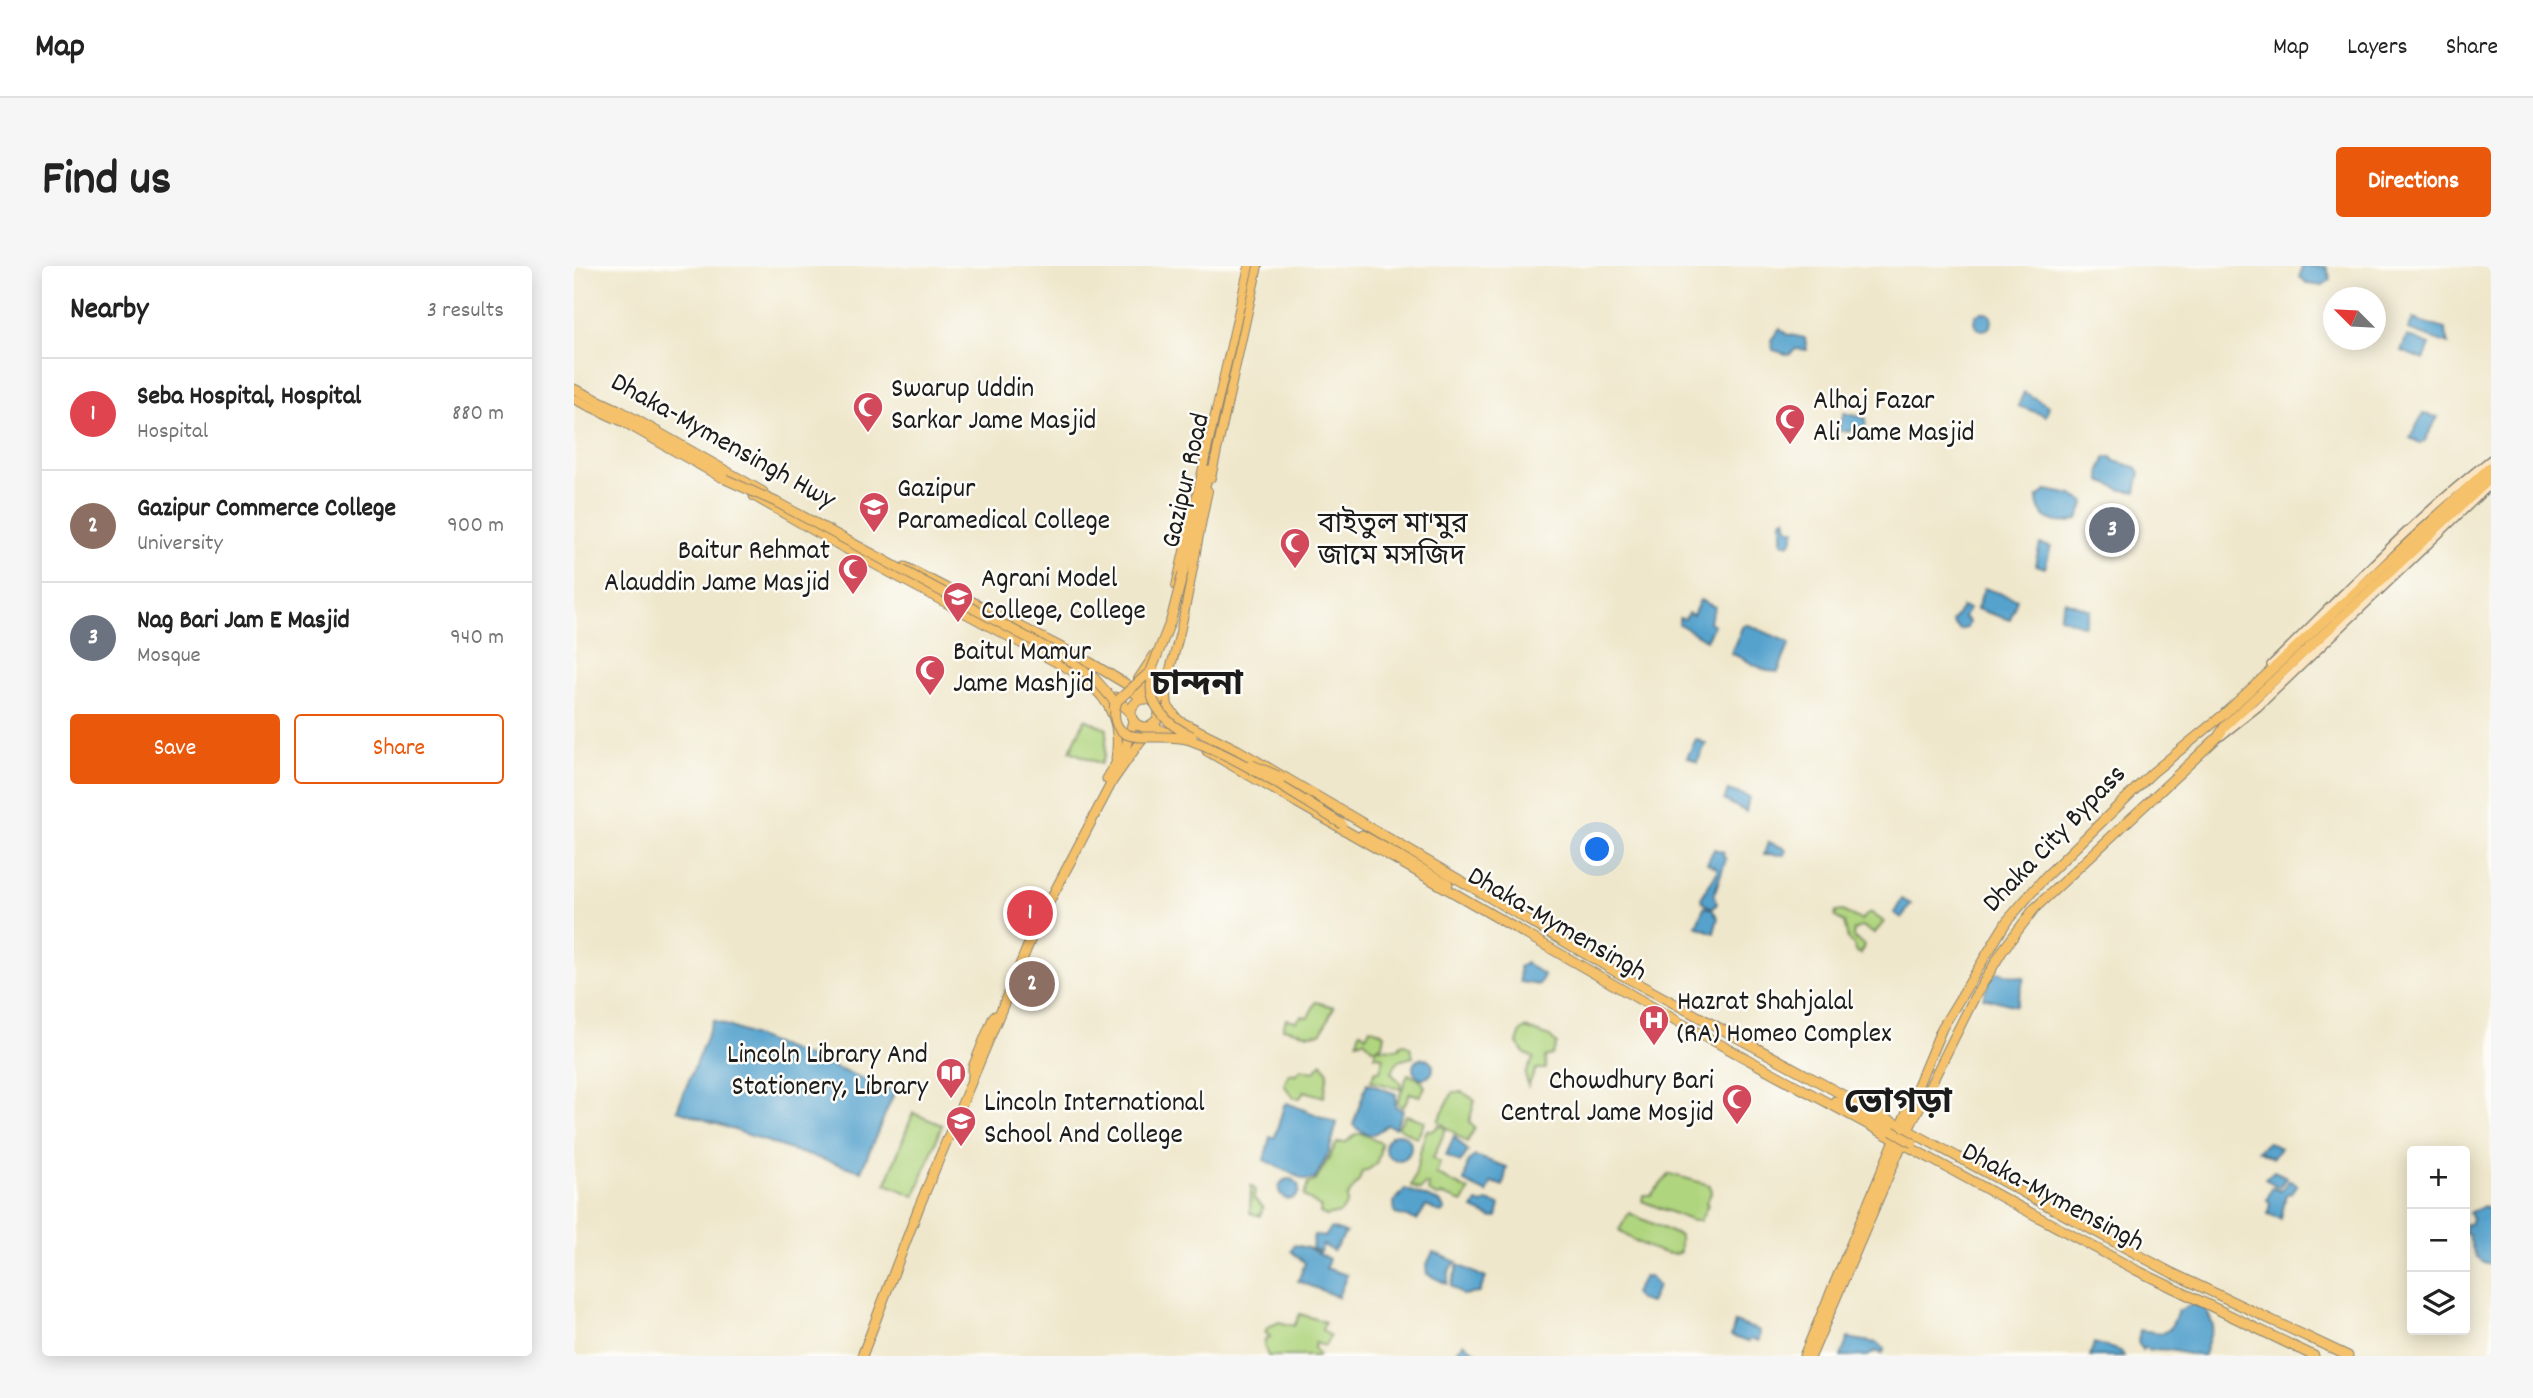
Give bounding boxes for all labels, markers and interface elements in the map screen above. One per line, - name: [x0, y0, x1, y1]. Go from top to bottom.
- text: Map: [35, 25, 85, 72]
- text: Map: [2273, 31, 2309, 65]
- text: Layers: [2347, 31, 2408, 65]
- text: Share: [2446, 31, 2498, 65]
- text: Find us: [42, 147, 171, 217]
- button: Directions: [2336, 147, 2491, 217]
- north arrow: [2323, 287, 2386, 350]
- text: Nearby: [70, 290, 148, 333]
- text: 3 results: [427, 295, 504, 328]
- street label: Dhaka-Mymensingh Hwy: [602, 364, 842, 522]
- place label: Swarup Uddin Sarkar Jame Masjid: [891, 371, 1097, 443]
- text: Seba Hospital, Hospital: [137, 379, 361, 416]
- place label: Alhaj Fazar Ali Jame Masjid: [1813, 383, 1975, 455]
- mosque icon: Swarup Uddin Sarkar Jame Masjid: [851, 390, 885, 434]
- text: 1: [90, 398, 96, 431]
- text: 880 m: [452, 398, 504, 431]
- mosque icon: Alhaj Fazar Ali Jame Masjid: [1773, 402, 1807, 446]
- street label: Gazipur Road: [1153, 410, 1223, 552]
- text: Hospital: [137, 416, 208, 449]
- place label: Gazipur Paramedical College: [897, 471, 1110, 543]
- school or university icon: Gazipur Paramedical College: [857, 490, 891, 534]
- text: Gazipur Commerce College: [137, 491, 396, 528]
- pin: 3: [2089, 504, 2135, 556]
- place label: বাইতুল মা'মুর জামে মসজিদ: [1317, 506, 1468, 579]
- text: 2: [88, 510, 98, 543]
- text: 900 m: [447, 510, 504, 543]
- mosque icon: বাইতুল মা'মুর জামে মসজিদ: [1278, 526, 1312, 570]
- text: University: [137, 528, 223, 561]
- place label: Baitur Rehmat Alauddin Jame Masjid: [604, 533, 830, 605]
- mosque icon: Baitur Rehmat Alauddin Jame Masjid: [836, 552, 870, 596]
- place label: Agrani Model College, College: [981, 561, 1146, 633]
- school or university icon: Agrani Model College, College: [941, 580, 975, 624]
- text: Nag Bari Jam E Masjid: [137, 603, 350, 640]
- text: 3: [88, 622, 98, 655]
- text: 940 m: [450, 622, 504, 655]
- place label: Baitul Mamur Jame Mashjid: [953, 634, 1094, 706]
- text: Mosque: [137, 640, 201, 673]
- mosque icon: Baitul Mamur Jame Mashjid: [913, 653, 947, 697]
- district label: চান্দনা: [1150, 662, 1244, 712]
- button: Save: [70, 714, 280, 784]
- button: Share: [294, 714, 504, 784]
- street label: Dhaka City Bypass: [1975, 757, 2137, 923]
- your location: [1580, 832, 1614, 866]
- street label: Dhaka-Mymensingh: [1459, 858, 1653, 994]
- pin: 1: [1007, 887, 1053, 939]
- pin: 2: [1009, 958, 1055, 1010]
- place label: Hazrat Shahjalal (RA) Homeo Complex: [1677, 984, 1891, 1056]
- hospital icon: Hazrat Shahjalal (RA) Homeo Complex: [1637, 1003, 1671, 1047]
- place label: Lincoln Library And Stationery, Library: [727, 1037, 929, 1109]
- library icon: Lincoln Library And Stationery, Library: [934, 1056, 968, 1100]
- place label: Chowdhury Bari Central Jame Mosjid: [1500, 1063, 1714, 1135]
- district label: ভোগড়া: [1844, 1080, 1953, 1130]
- mosque icon: Chowdhury Bari Central Jame Mosjid: [1720, 1082, 1754, 1126]
- place label: Lincoln International School And College: [984, 1085, 1205, 1157]
- school or university icon: Lincoln International School And College: [944, 1104, 978, 1148]
- street label: Dhaka-Mymensingh: [1954, 1134, 2150, 1264]
- map controls: [2407, 1146, 2470, 1335]
- button: +: [2407, 1146, 2470, 1209]
- button: −: [2407, 1209, 2470, 1272]
- button: layers: [2407, 1272, 2470, 1335]

